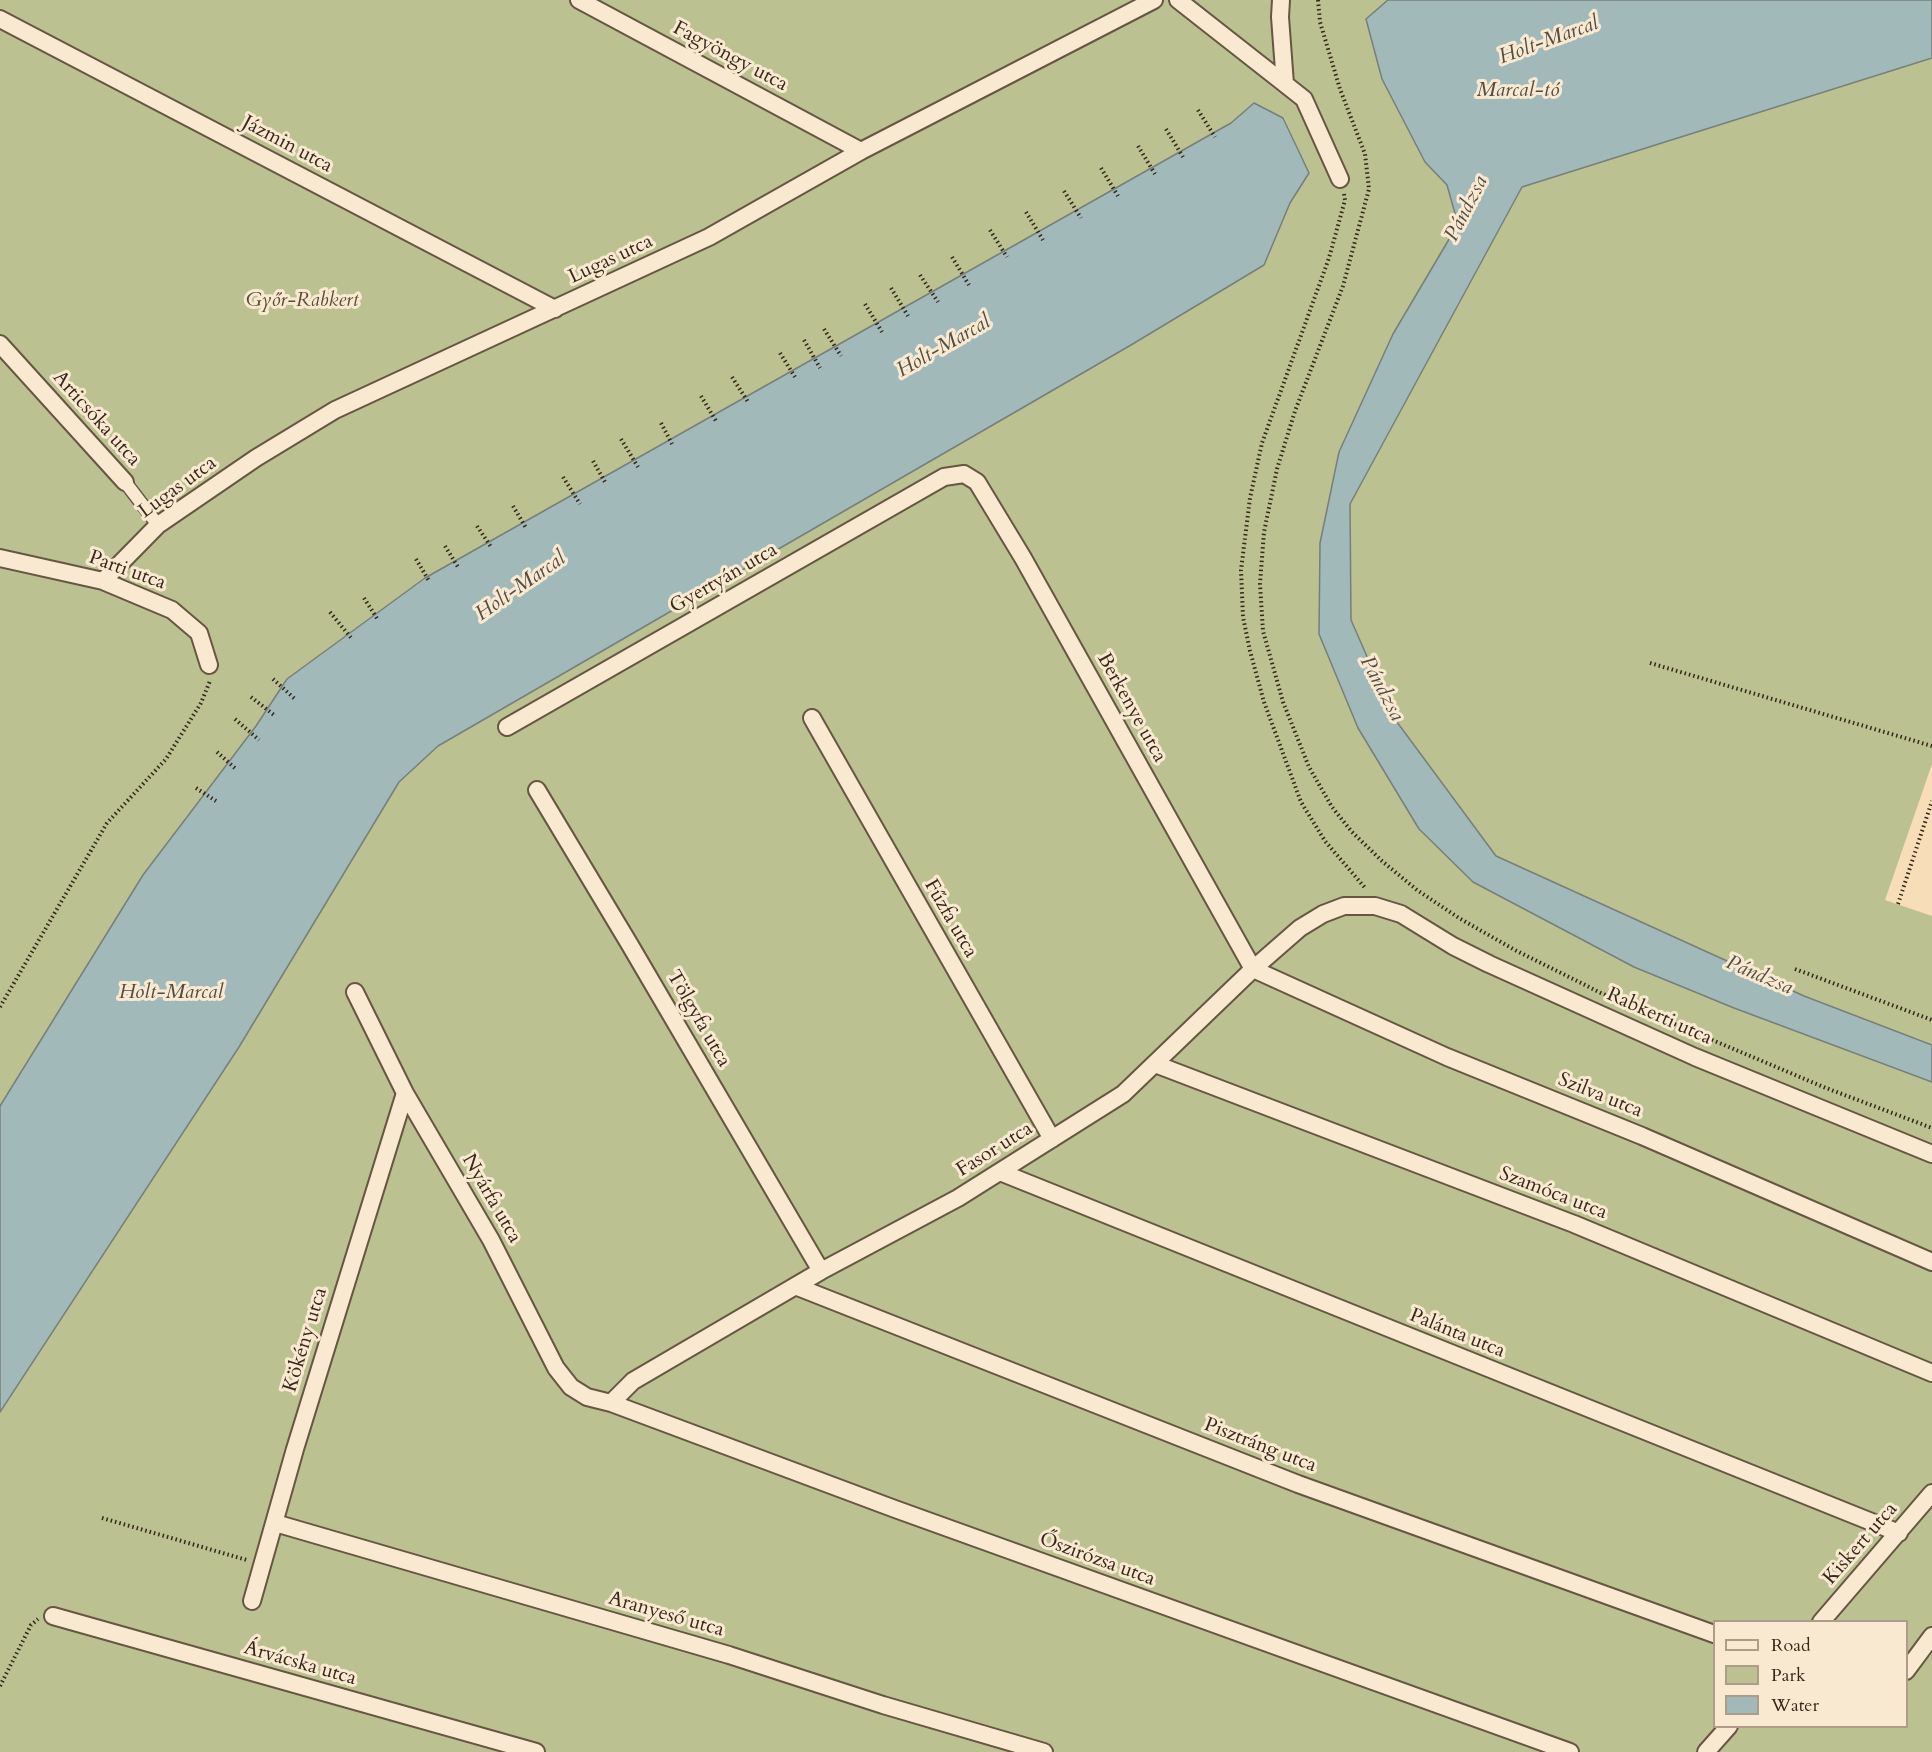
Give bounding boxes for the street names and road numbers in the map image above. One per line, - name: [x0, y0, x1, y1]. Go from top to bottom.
- street label: Fagyöngy utca: [669, 17, 791, 97]
- street label: Jázmin utca: [238, 111, 336, 179]
- street label: Lugas utca: [565, 230, 657, 290]
- street label: Articsóka utca: [47, 366, 145, 472]
- street label: Lugas utca: [135, 452, 221, 524]
- street label: Gyertyán utca: [666, 539, 782, 619]
- street label: Parti utca: [85, 546, 169, 596]
- street label: Berkenye utca: [1091, 649, 1171, 767]
- street label: Fűzfa utca: [918, 876, 982, 962]
- street label: Tölgyfa utca: [661, 966, 735, 1072]
- street label: Rabkerti utca: [1603, 983, 1715, 1051]
- street label: Szilva utca: [1554, 1068, 1646, 1124]
- street label: Fasor utca: [952, 1117, 1038, 1183]
- street label: Nyárfa utca: [456, 1150, 526, 1248]
- street label: Szamóca utca: [1496, 1162, 1610, 1226]
- street label: Kökény utca: [279, 1285, 333, 1395]
- street label: Palánta utca: [1406, 1304, 1508, 1364]
- street label: Pisztráng utca: [1200, 1414, 1320, 1478]
- street label: Kiskert utca: [1819, 1498, 1903, 1590]
- street label: Őszirózsa utca: [1036, 1528, 1158, 1592]
- street label: Aranyeső utca: [605, 1587, 727, 1643]
- street label: Árvácska utca: [241, 1636, 359, 1692]

